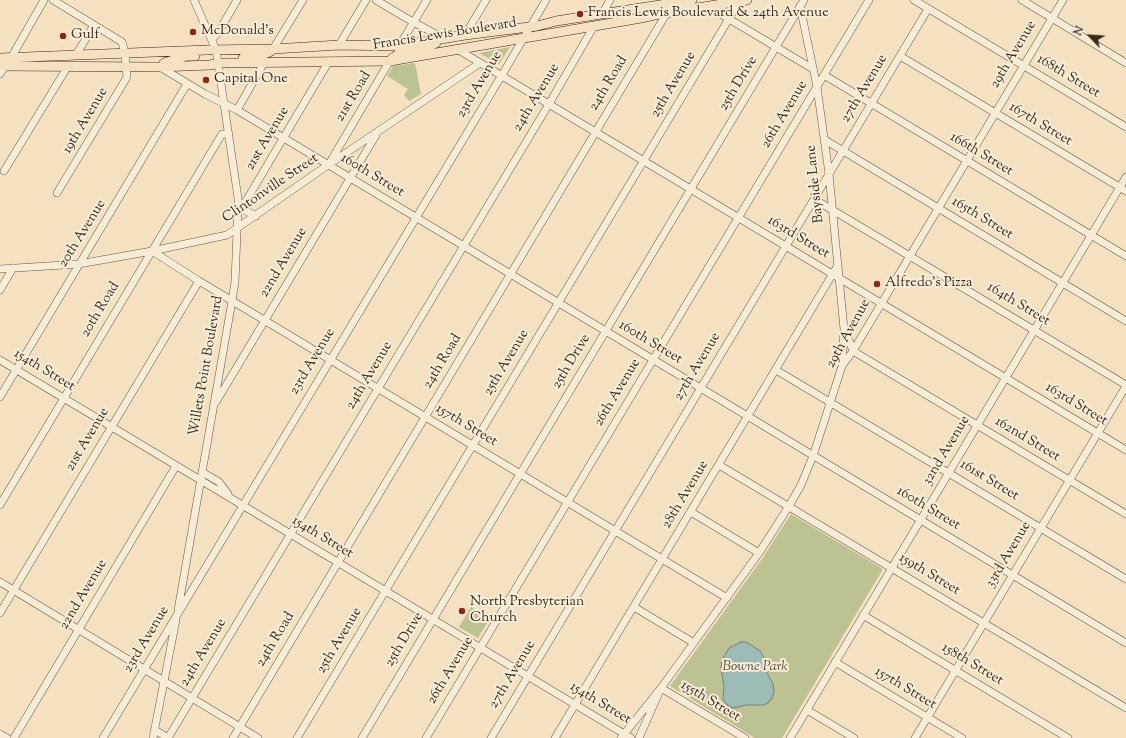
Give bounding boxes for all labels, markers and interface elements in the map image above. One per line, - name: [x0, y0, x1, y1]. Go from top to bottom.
- place label: Francis Lewis Boulevard & 24th Avenue: [588, 6, 829, 22]
- marker: Francis Lewis Boulevard & 24th Avenue: [575, 9, 585, 19]
- street label: Francis Lewis Boulevard: [372, 15, 518, 55]
- north arrow: [1070, 16, 1110, 56]
- street label: 29th Avenue: [987, 18, 1041, 92]
- place label: McDonald's: [201, 24, 274, 40]
- text: N: [1070, 24, 1088, 38]
- marker: McDonald's: [188, 27, 198, 37]
- place label: Gulf: [71, 28, 99, 44]
- marker: Gulf: [58, 31, 68, 41]
- street label: 23rd Avenue: [453, 49, 507, 121]
- street label: 25th Avenue: [648, 49, 700, 121]
- street label: 27th Avenue: [838, 52, 892, 126]
- street label: 168th Street: [1033, 52, 1103, 102]
- street label: 24th Road: [586, 54, 632, 114]
- street label: 25th Drive: [716, 54, 762, 114]
- street label: 24th Avenue: [510, 61, 564, 135]
- street label: 21st Road: [332, 69, 376, 125]
- place label: Capital One: [214, 72, 288, 88]
- marker: Capital One: [201, 75, 211, 85]
- street label: 26th Avenue: [758, 78, 812, 152]
- street label: 19th Avenue: [60, 85, 112, 157]
- street label: 167th Street: [1005, 100, 1075, 150]
- street label: 21st Avenue: [242, 104, 294, 174]
- street label: 166th Street: [946, 130, 1016, 180]
- street label: Bayside Lane: [804, 144, 828, 224]
- street label: 160th Street: [337, 150, 407, 202]
- street label: Clintonville Street: [220, 151, 322, 227]
- street label: 165th Street: [948, 194, 1016, 244]
- street label: 20th Avenue: [56, 197, 110, 271]
- street label: 163rd Street: [764, 213, 832, 263]
- street label: 22nd Avenue: [256, 225, 312, 301]
- place label: Alfredo's Pizza: [885, 276, 972, 292]
- street label: 20th Road: [78, 279, 124, 341]
- marker: Alfredo's Pizza: [872, 279, 882, 289]
- street label: 164th Street: [983, 280, 1053, 330]
- street label: Willets Point Boulevard: [186, 294, 228, 438]
- street label: 29th Avenue: [823, 297, 875, 371]
- street label: 160th Street: [615, 317, 685, 369]
- street label: 23rd Avenue: [286, 326, 340, 398]
- street label: 25th Avenue: [481, 327, 533, 399]
- street label: 27th Avenue: [671, 330, 725, 404]
- street label: 24th Road: [420, 332, 466, 392]
- street label: 25th Drive: [549, 332, 595, 392]
- street label: 24th Avenue: [343, 339, 397, 413]
- street label: 154th Street: [10, 346, 78, 396]
- street label: 26th Avenue: [591, 356, 645, 430]
- street label: 163rd Street: [1042, 380, 1110, 430]
- street label: 157th Street: [432, 401, 500, 451]
- street label: 21st Avenue: [62, 405, 114, 475]
- street label: 32nd Avenue: [920, 413, 974, 489]
- street label: 162nd Street: [991, 414, 1063, 466]
- street label: 161st Street: [956, 457, 1022, 505]
- street label: 28th Avenue: [659, 458, 713, 532]
- street label: 160th Street: [893, 483, 963, 535]
- street label: 154th Street: [288, 513, 356, 563]
- street label: 33rd Avenue: [983, 519, 1035, 591]
- street label: 159th Street: [895, 550, 963, 600]
- street label: 22nd Avenue: [56, 557, 112, 633]
- place label: North Presbyterian Church: [470, 595, 584, 628]
- street label: 23rd Avenue: [120, 604, 174, 676]
- street label: 25th Avenue: [314, 605, 366, 677]
- marker: North Presbyterian Church: [457, 606, 467, 616]
- street label: 24th Road: [253, 610, 299, 670]
- street label: 25th Drive: [382, 610, 428, 670]
- street label: 24th Avenue: [177, 616, 231, 690]
- street label: 26th Avenue: [424, 634, 478, 708]
- street label: 27th Avenue: [486, 638, 540, 712]
- street label: 158th Street: [938, 640, 1006, 690]
- park label: Bowne Park: [722, 660, 788, 676]
- street label: 157th Street: [871, 664, 939, 714]
- street label: 155th Street: [677, 678, 743, 726]
- street label: 154th Street: [566, 679, 634, 729]

